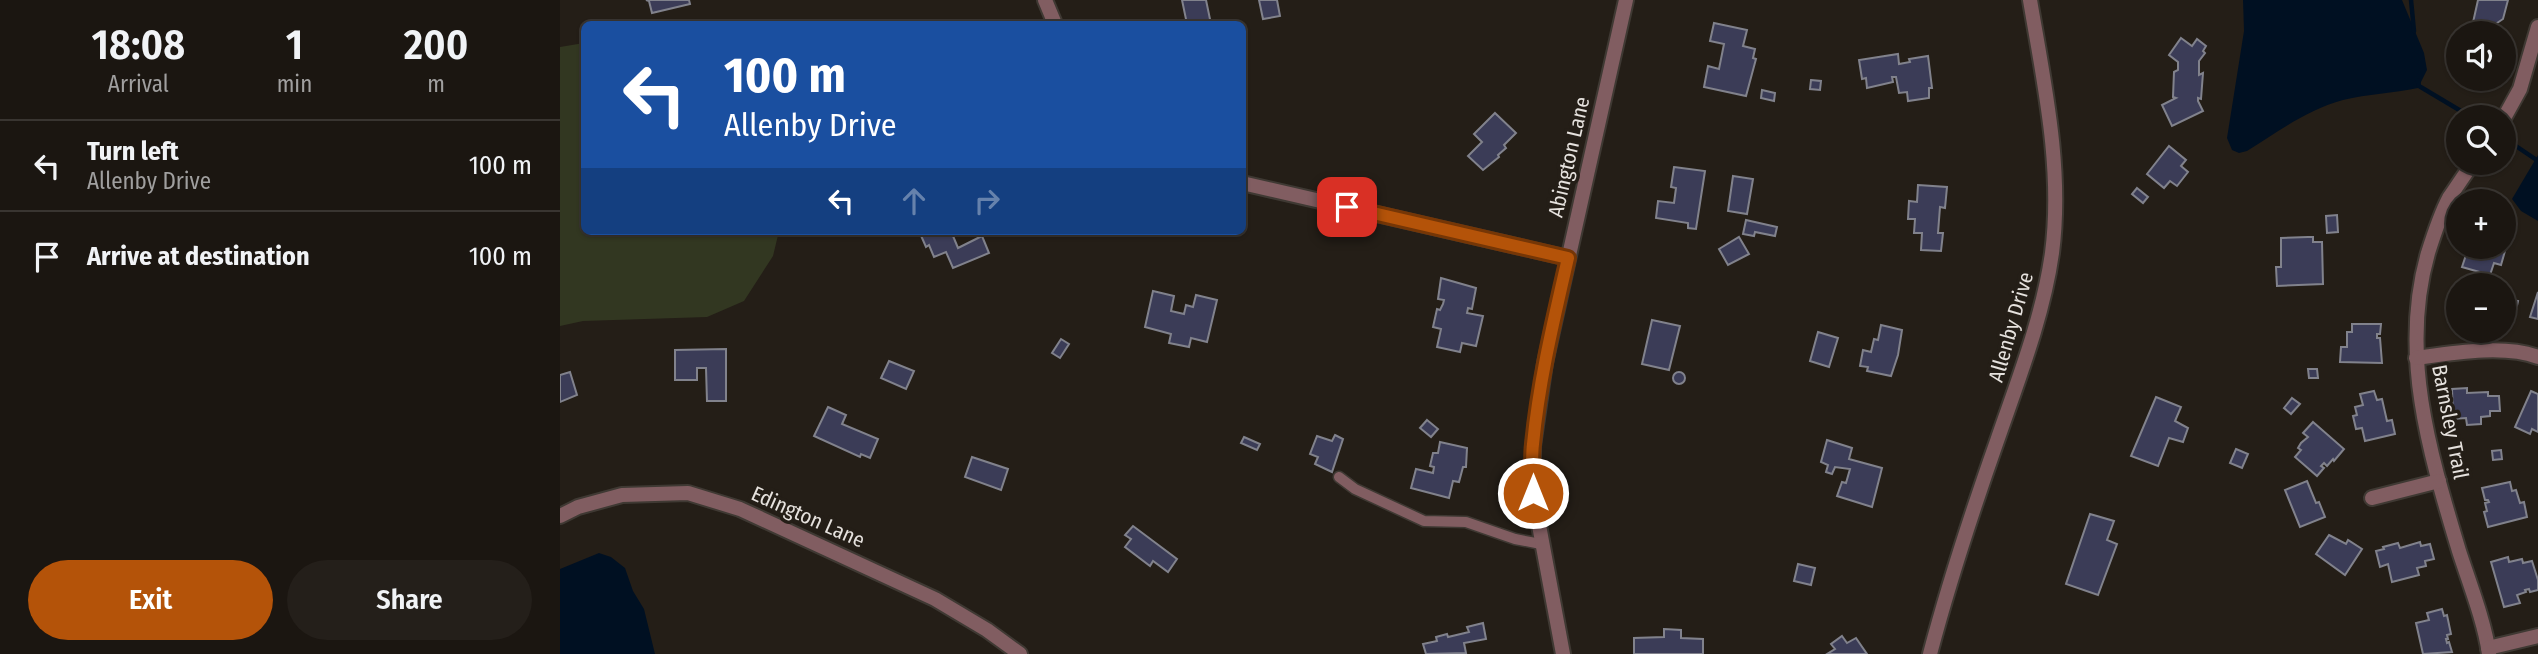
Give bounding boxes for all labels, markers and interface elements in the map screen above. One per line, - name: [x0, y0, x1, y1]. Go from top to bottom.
- text: 18:08: [92, 20, 185, 70]
- text: 1: [286, 20, 303, 70]
- text: 200: [404, 20, 468, 70]
- map controls: [2446, 21, 2516, 343]
- button: sound: [2446, 21, 2516, 91]
- text: 100 m: [724, 46, 846, 105]
- icon: left: [609, 49, 700, 140]
- text: Arrival: [108, 70, 169, 98]
- text: min: [277, 70, 312, 98]
- text: m: [427, 70, 445, 98]
- street label: Abington Lane: [1543, 94, 1595, 220]
- button: search: [2446, 105, 2516, 175]
- text: Allenby Drive: [724, 106, 897, 144]
- text: Turn left: [87, 136, 179, 167]
- icon: left: [28, 147, 66, 185]
- text: 100 m: [469, 150, 532, 181]
- text: Allenby Drive: [87, 167, 211, 195]
- pin: [1317, 177, 1377, 237]
- icon: left: [822, 182, 860, 220]
- icon: ahead: [895, 182, 933, 220]
- icon: right: [968, 182, 1006, 220]
- icon: arrive: [1328, 188, 1366, 226]
- button: +: [2446, 189, 2516, 259]
- icon: arrive: [28, 238, 66, 276]
- text: Arrive at destination: [87, 241, 310, 272]
- text: 100 m: [469, 241, 532, 272]
- street label: Allenby Drive: [1983, 269, 2039, 385]
- button: −: [2446, 273, 2516, 343]
- street label: Barnsley Trail: [2426, 363, 2474, 482]
- position arrow: [1496, 456, 1570, 530]
- street label: Edington Lane: [747, 480, 869, 554]
- button: Exit: [28, 560, 273, 640]
- button: Share: [287, 560, 532, 640]

